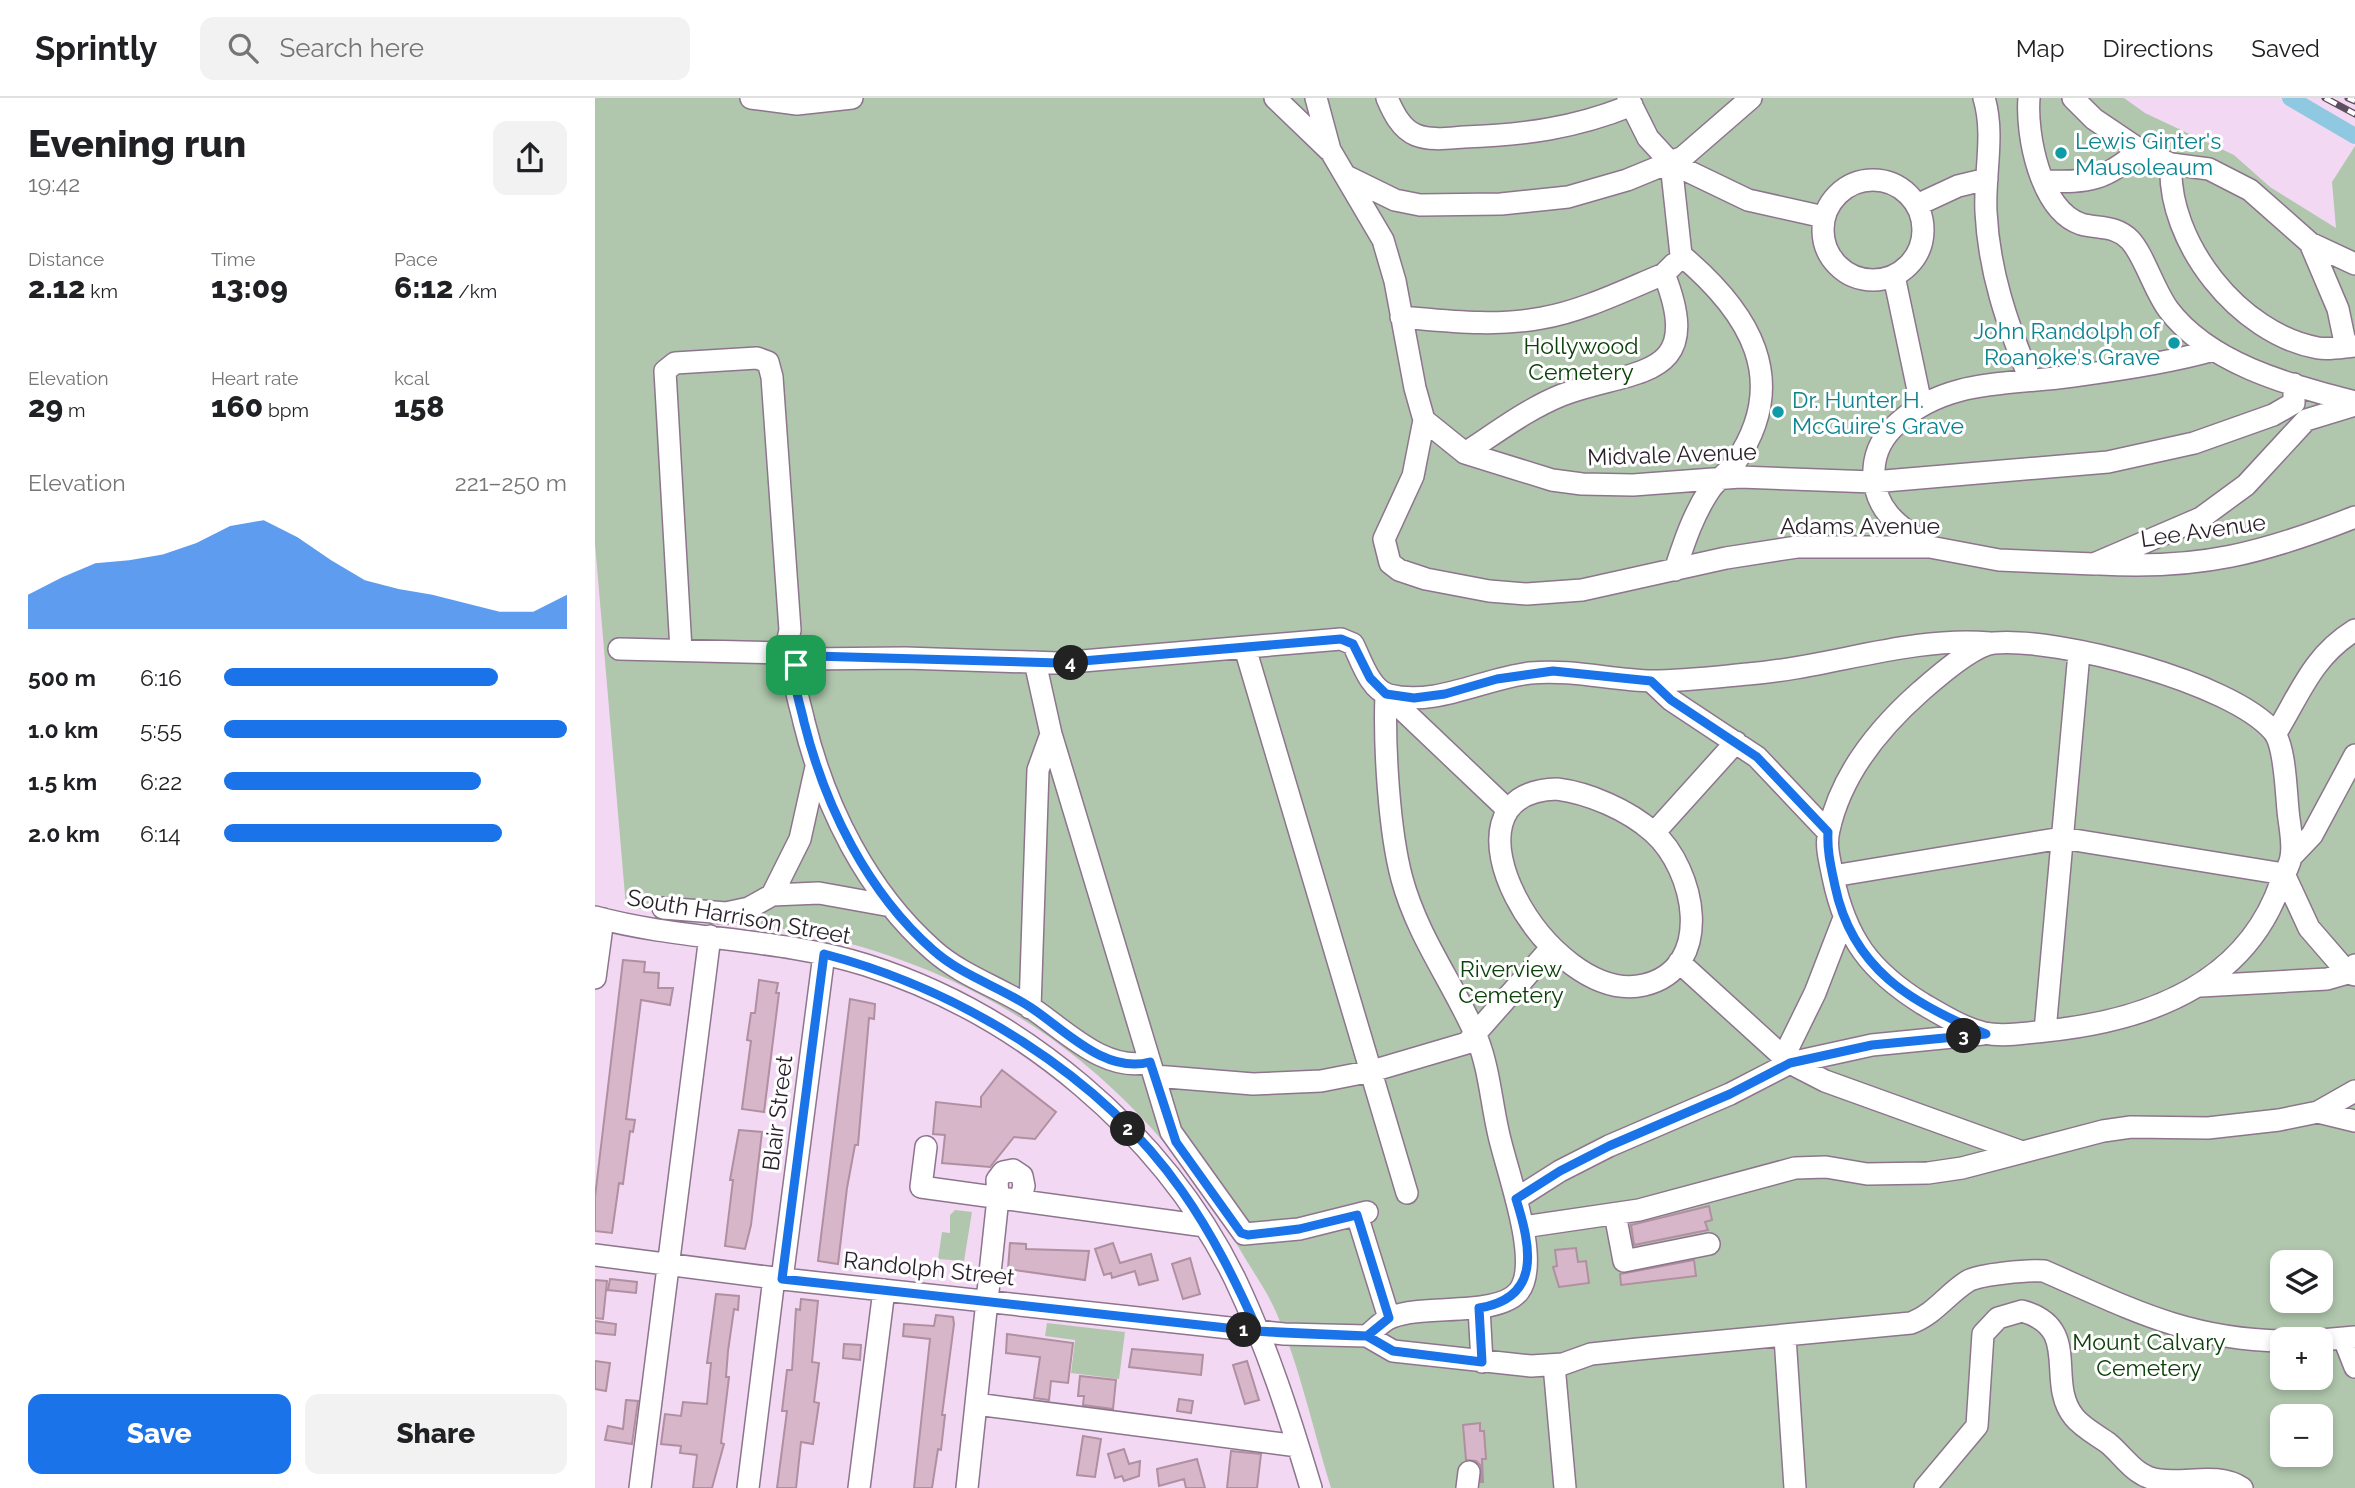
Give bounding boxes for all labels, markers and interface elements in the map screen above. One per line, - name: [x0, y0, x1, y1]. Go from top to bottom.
- search box: [200, 17, 690, 80]
- text: Sprintly: [35, 29, 158, 68]
- icon: search: [224, 29, 262, 67]
- text: Search here: [280, 33, 424, 63]
- text: Map: [2016, 34, 2065, 63]
- text: Directions: [2103, 34, 2213, 63]
- text: Saved: [2251, 34, 2320, 63]
- text: Evening run: [28, 121, 246, 166]
- button: share: [493, 121, 567, 195]
- place label: Lewis Ginter's Mausoleaum: [2075, 127, 2221, 180]
- marker: Lewis Ginter's Mausoleaum: [2053, 145, 2069, 161]
- text: 19:42: [28, 170, 80, 197]
- text: Distance: [28, 248, 104, 270]
- text: Time: [211, 248, 255, 270]
- text: Pace: [394, 248, 438, 270]
- text: 2.12: [28, 270, 86, 305]
- text: 13:09: [211, 270, 288, 305]
- text: 6:12: [394, 270, 453, 305]
- text: km: [86, 280, 118, 302]
- text: /km: [453, 280, 497, 302]
- place label: John Randolph of Roanoke's Grave: [1973, 317, 2161, 370]
- park label: Hollywood Cemetery: [1523, 332, 1639, 385]
- marker: John Randolph of Roanoke's Grave: [2166, 335, 2182, 351]
- text: Elevation: [28, 367, 109, 389]
- text: Heart rate: [211, 367, 299, 389]
- text: kcal: [394, 367, 430, 389]
- place label: Dr. Hunter H. McGuire's Grave: [1792, 386, 1964, 439]
- text: 29: [28, 389, 63, 424]
- text: 160: [211, 389, 263, 424]
- text: 158: [394, 389, 445, 424]
- text: m: [63, 399, 85, 421]
- text: bpm: [263, 399, 309, 421]
- marker: Dr. Hunter H. McGuire's Grave: [1770, 404, 1786, 420]
- street label: Midvale Avenue: [1587, 438, 1757, 470]
- text: Elevation: [28, 469, 126, 496]
- text: 221–250 m: [455, 469, 567, 496]
- street label: Lee Avenue: [2139, 508, 2267, 552]
- street label: Adams Avenue: [1780, 512, 1940, 539]
- pin: [766, 635, 826, 695]
- icon: arrive: [777, 646, 815, 684]
- pin: 4: [1053, 646, 1089, 680]
- text: 4: [1065, 651, 1076, 673]
- text: 500 m: [28, 664, 96, 691]
- text: 6:16: [140, 664, 182, 691]
- text: 1.0 km: [28, 716, 98, 743]
- text: 5:55: [140, 716, 182, 743]
- text: 1.5 km: [28, 768, 97, 795]
- text: 6:22: [140, 768, 182, 795]
- text: 2.0 km: [28, 820, 100, 847]
- text: 6:14: [140, 820, 181, 847]
- street label: South Harrison Street: [625, 883, 853, 949]
- park label: Riverview Cemetery: [1458, 955, 1564, 1008]
- pin: 3: [1947, 1018, 1981, 1054]
- text: 3: [1958, 1024, 1969, 1046]
- street label: Blair Street: [757, 1053, 798, 1172]
- pin: 2: [1111, 1112, 1145, 1146]
- text: 2: [1122, 1117, 1133, 1139]
- street label: Randolph Street: [842, 1246, 1016, 1290]
- map controls: [2270, 1250, 2333, 1467]
- button: layers: [2270, 1250, 2333, 1313]
- pin: 1: [1227, 1312, 1261, 1348]
- text: 1: [1239, 1318, 1248, 1340]
- button: +: [2270, 1327, 2333, 1390]
- park label: Mount Calvary Cemetery: [2072, 1328, 2226, 1381]
- button: Save: [28, 1394, 291, 1474]
- button: Share: [305, 1394, 567, 1474]
- button: −: [2270, 1404, 2333, 1467]

